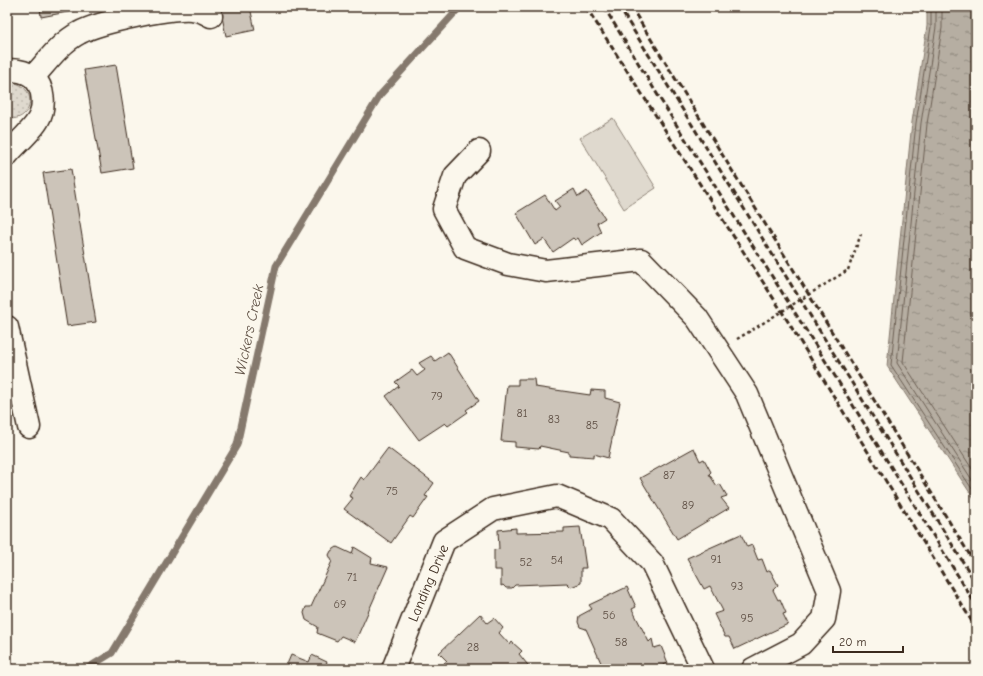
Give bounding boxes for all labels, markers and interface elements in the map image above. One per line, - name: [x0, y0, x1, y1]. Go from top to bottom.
- water label: Wickers Creek: [231, 282, 268, 377]
- house number: 79: [431, 389, 443, 403]
- house number: 81: [517, 406, 528, 420]
- house number: 83: [548, 412, 560, 426]
- house number: 85: [586, 418, 598, 432]
- house number: 87: [663, 468, 675, 482]
- house number: 75: [386, 484, 398, 498]
- house number: 89: [682, 498, 694, 512]
- street label: Landing Drive: [405, 542, 452, 624]
- house number: 91: [710, 552, 722, 566]
- house number: 54: [551, 553, 563, 567]
- house number: 52: [520, 555, 532, 569]
- house number: 71: [347, 570, 357, 584]
- house number: 93: [731, 579, 743, 593]
- house number: 69: [334, 597, 346, 611]
- house number: 56: [602, 608, 616, 622]
- house number: 95: [741, 611, 753, 625]
- scale bar: [833, 628, 903, 654]
- house number: 58: [615, 635, 627, 649]
- text: 20 m: [839, 635, 867, 649]
- house number: 28: [467, 640, 479, 654]

